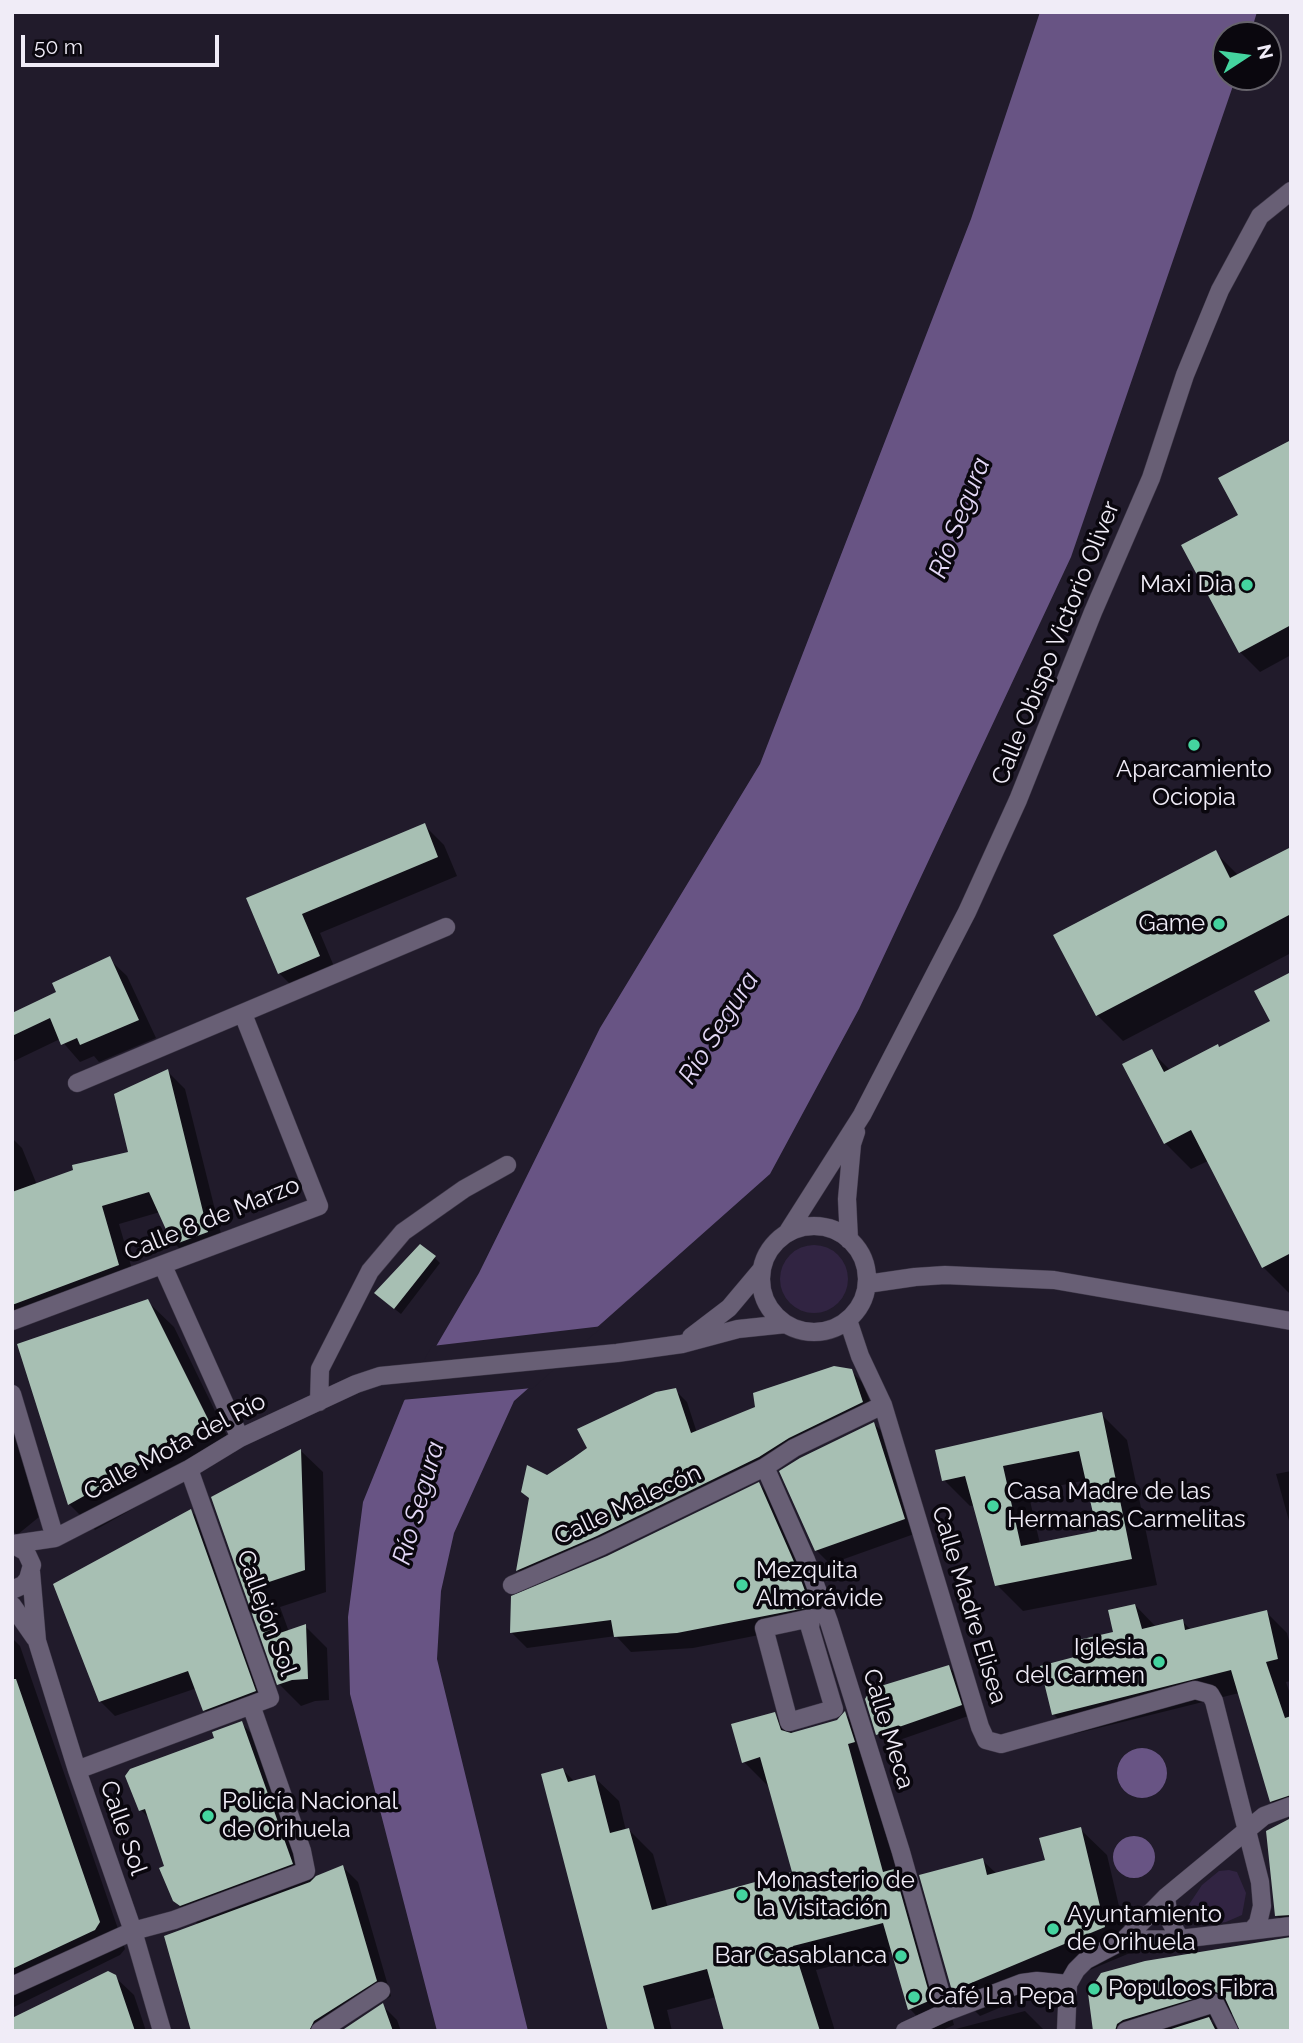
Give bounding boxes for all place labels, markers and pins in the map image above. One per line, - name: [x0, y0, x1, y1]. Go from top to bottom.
- place label: Maxi Dia: [1140, 571, 1233, 599]
- marker: Maxi Dia: [1239, 577, 1255, 593]
- marker: Aparcamiento Ociopia: [1186, 737, 1202, 753]
- place label: Aparcamiento Ociopia: [1116, 756, 1272, 812]
- place label: Game: [1139, 910, 1205, 938]
- marker: Game: [1211, 916, 1227, 932]
- place label: Casa Madre de las Hermanas Carmelitas: [1007, 1478, 1246, 1534]
- marker: Casa Madre de las Hermanas Carmelitas: [985, 1498, 1001, 1514]
- place label: Mezquita Almorávide: [756, 1557, 883, 1613]
- marker: Mezquita Almorávide: [734, 1577, 750, 1593]
- place label: Iglesia del Carmen: [1015, 1634, 1145, 1690]
- marker: Iglesia del Carmen: [1151, 1654, 1167, 1670]
- place label: Policía Nacional de Orihuela: [222, 1788, 398, 1844]
- marker: Policía Nacional de Orihuela: [200, 1808, 216, 1824]
- place label: Monasterio de la Visitación: [756, 1867, 915, 1923]
- marker: Monasterio de la Visitación: [734, 1887, 750, 1903]
- place label: Ayuntamiento de Orihuela: [1067, 1901, 1222, 1957]
- marker: Ayuntamiento de Orihuela: [1045, 1921, 1061, 1937]
- place label: Bar Casablanca: [715, 1942, 887, 1970]
- marker: Bar Casablanca: [893, 1948, 909, 1964]
- place label: Populoos Fibra: [1108, 1975, 1274, 2003]
- marker: Populoos Fibra: [1086, 1981, 1102, 1997]
- place label: Café La Pepa: [928, 1983, 1075, 2011]
- marker: Café La Pepa: [906, 1989, 922, 2005]

